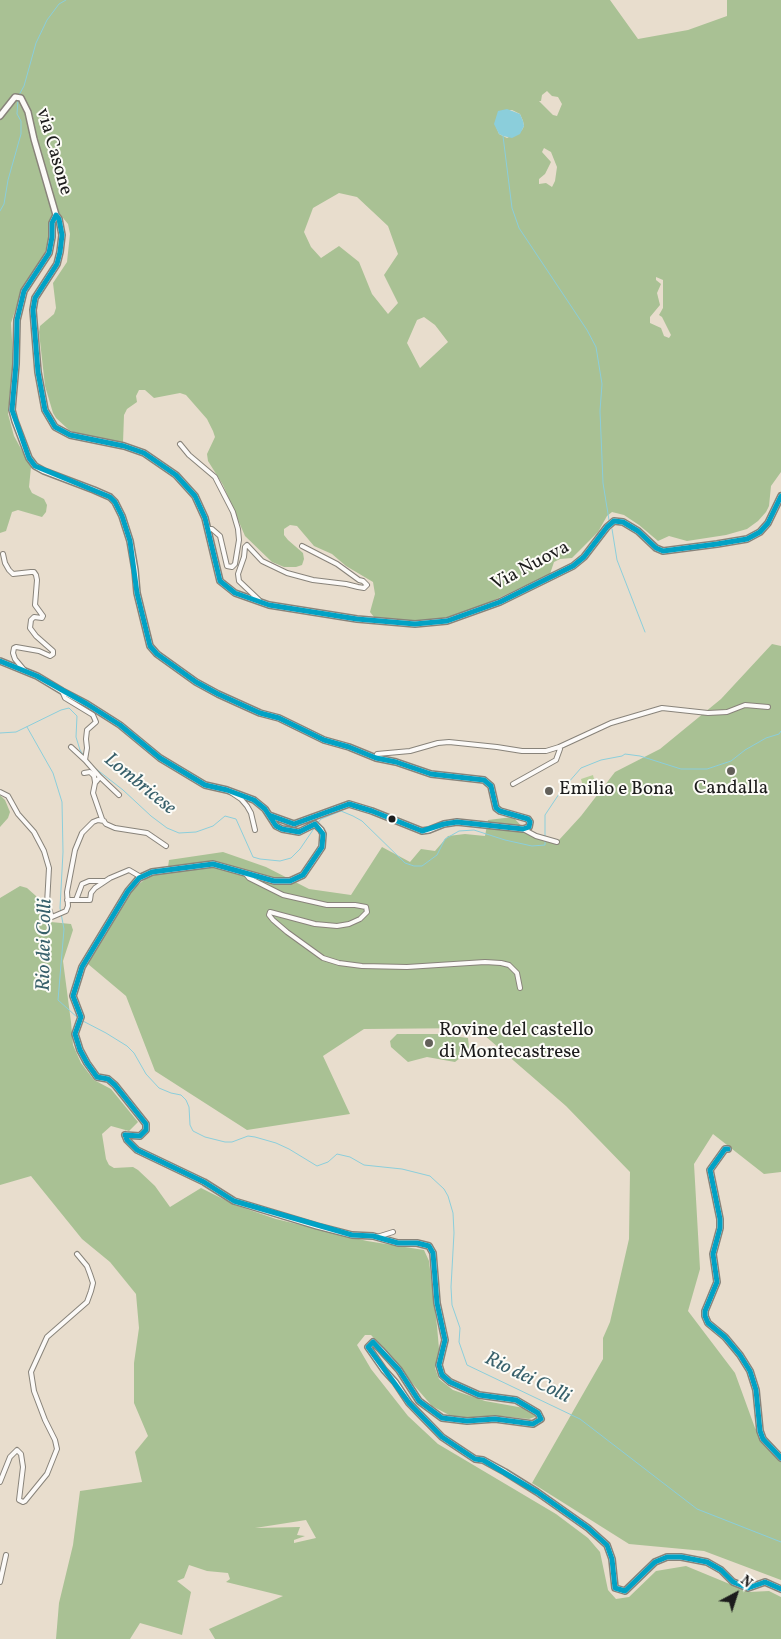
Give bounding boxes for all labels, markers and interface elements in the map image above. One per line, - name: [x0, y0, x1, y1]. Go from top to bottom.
- street label: via Casone: [30, 106, 76, 198]
- street label: Via Nuova: [488, 537, 574, 597]
- water label: Lombricese: [98, 749, 180, 821]
- marker: Candalla: [725, 765, 737, 777]
- place label: Candalla: [694, 779, 768, 801]
- place label: Emilio e Bona: [559, 780, 674, 802]
- marker: Emilio e Bona: [543, 785, 555, 797]
- unlabelled marker: [387, 814, 397, 824]
- water label: Rio dei Colli: [33, 899, 59, 991]
- place label: Rovine del castello di Montecastrese: [439, 1021, 594, 1065]
- marker: Rovine del castello di Montecastrese: [423, 1037, 435, 1049]
- water label: Rio dei Colli: [480, 1348, 574, 1410]
- north arrow: [711, 1569, 761, 1619]
- text: N: [736, 1572, 756, 1593]

